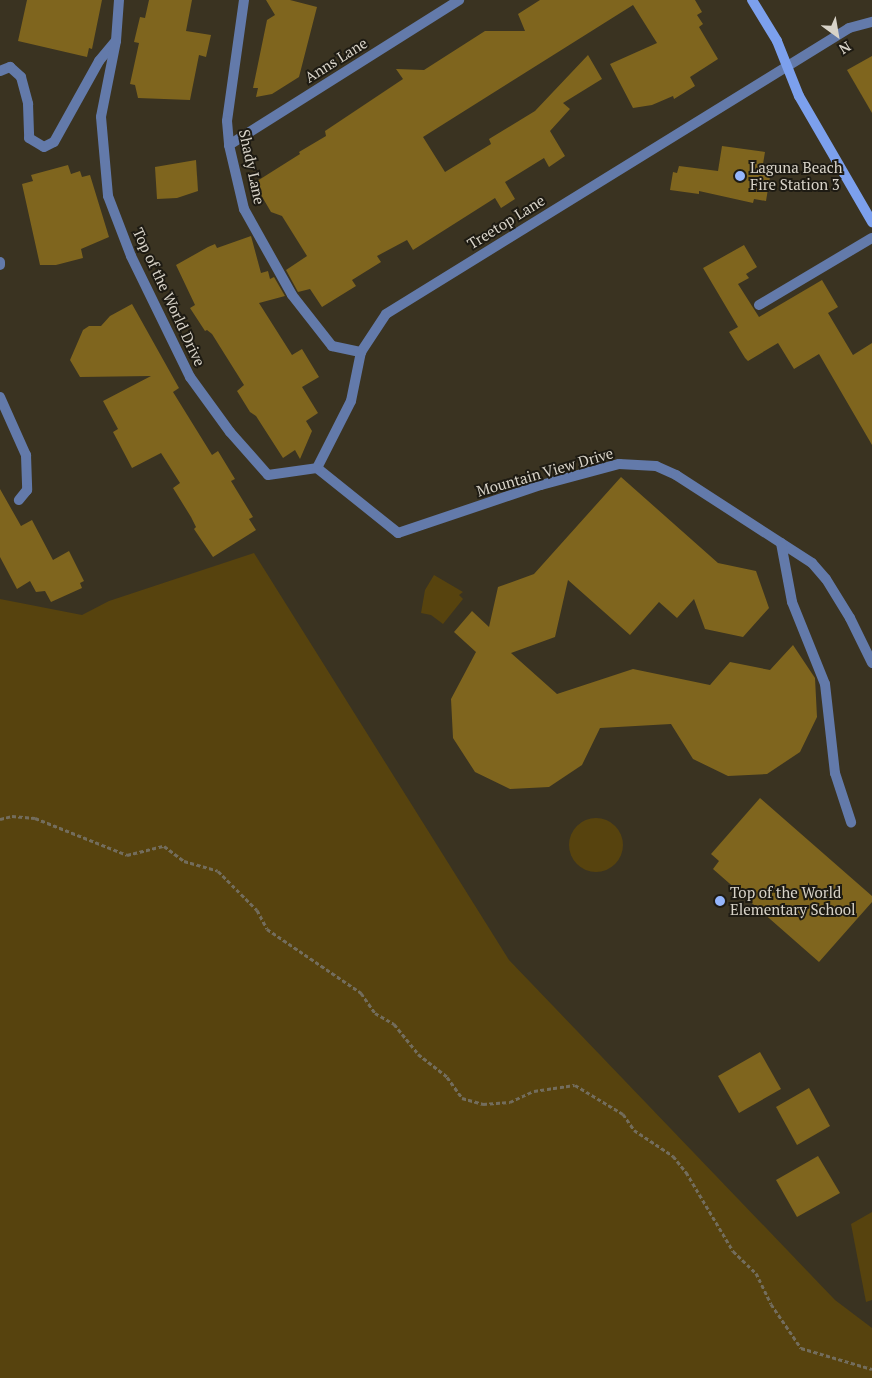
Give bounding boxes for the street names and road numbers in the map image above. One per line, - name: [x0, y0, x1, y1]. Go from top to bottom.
- street label: Anns Lane: [301, 34, 371, 86]
- street label: Shady Lane: [235, 128, 269, 206]
- street label: Treetop Lane: [464, 191, 548, 253]
- street label: Top of the World Drive: [129, 225, 209, 369]
- street label: Mountain View Drive: [474, 444, 616, 500]

